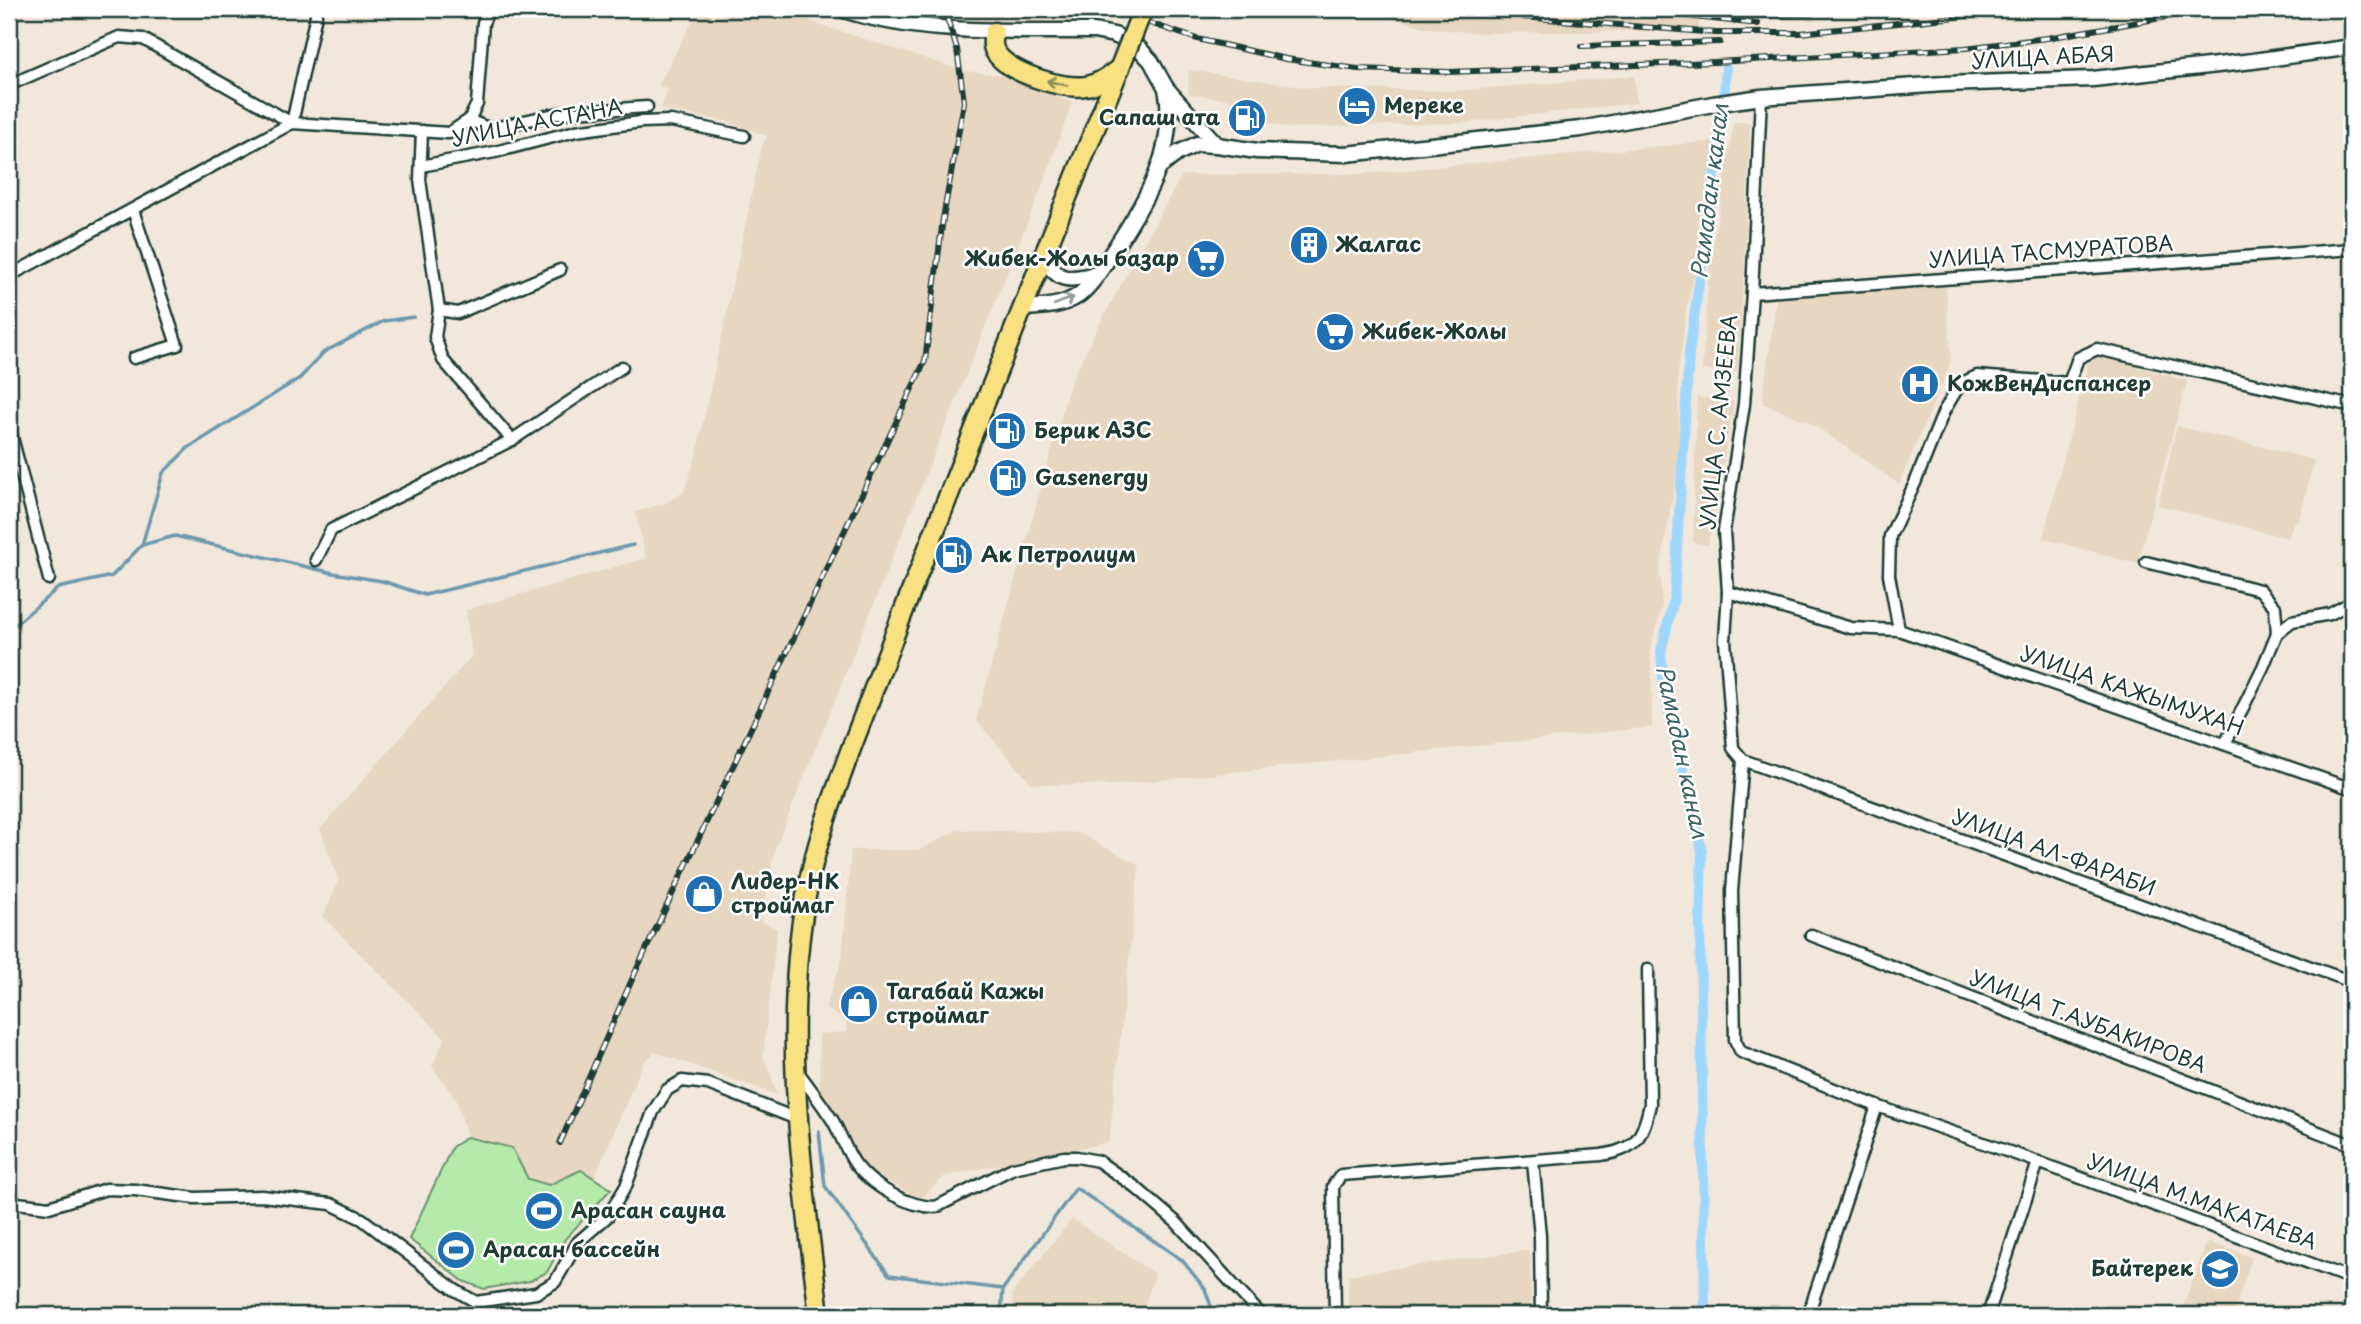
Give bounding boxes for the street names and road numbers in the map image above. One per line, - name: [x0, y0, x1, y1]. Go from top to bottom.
- street label: УЛИЦА АБАЯ: [1971, 36, 2115, 76]
- street label: УЛИЦА АСТАНА: [448, 89, 625, 153]
- street label: УЛИЦА ТАСМУРАТОВА: [1928, 225, 2174, 275]
- street label: УЛИЦА С. АМЗЕЕВА: [1690, 313, 1744, 531]
- street label: УЛИЦА КАЖЫМУХАН: [2017, 636, 2249, 742]
- street label: УЛИЦА АЛ-ФАРАБИ: [1948, 799, 2161, 903]
- street label: УЛИЦА Т.АУБАКИРОВА: [1966, 960, 2212, 1080]
- street label: УЛИЦА М.МАКАТАЕВА: [2083, 1144, 2322, 1257]

